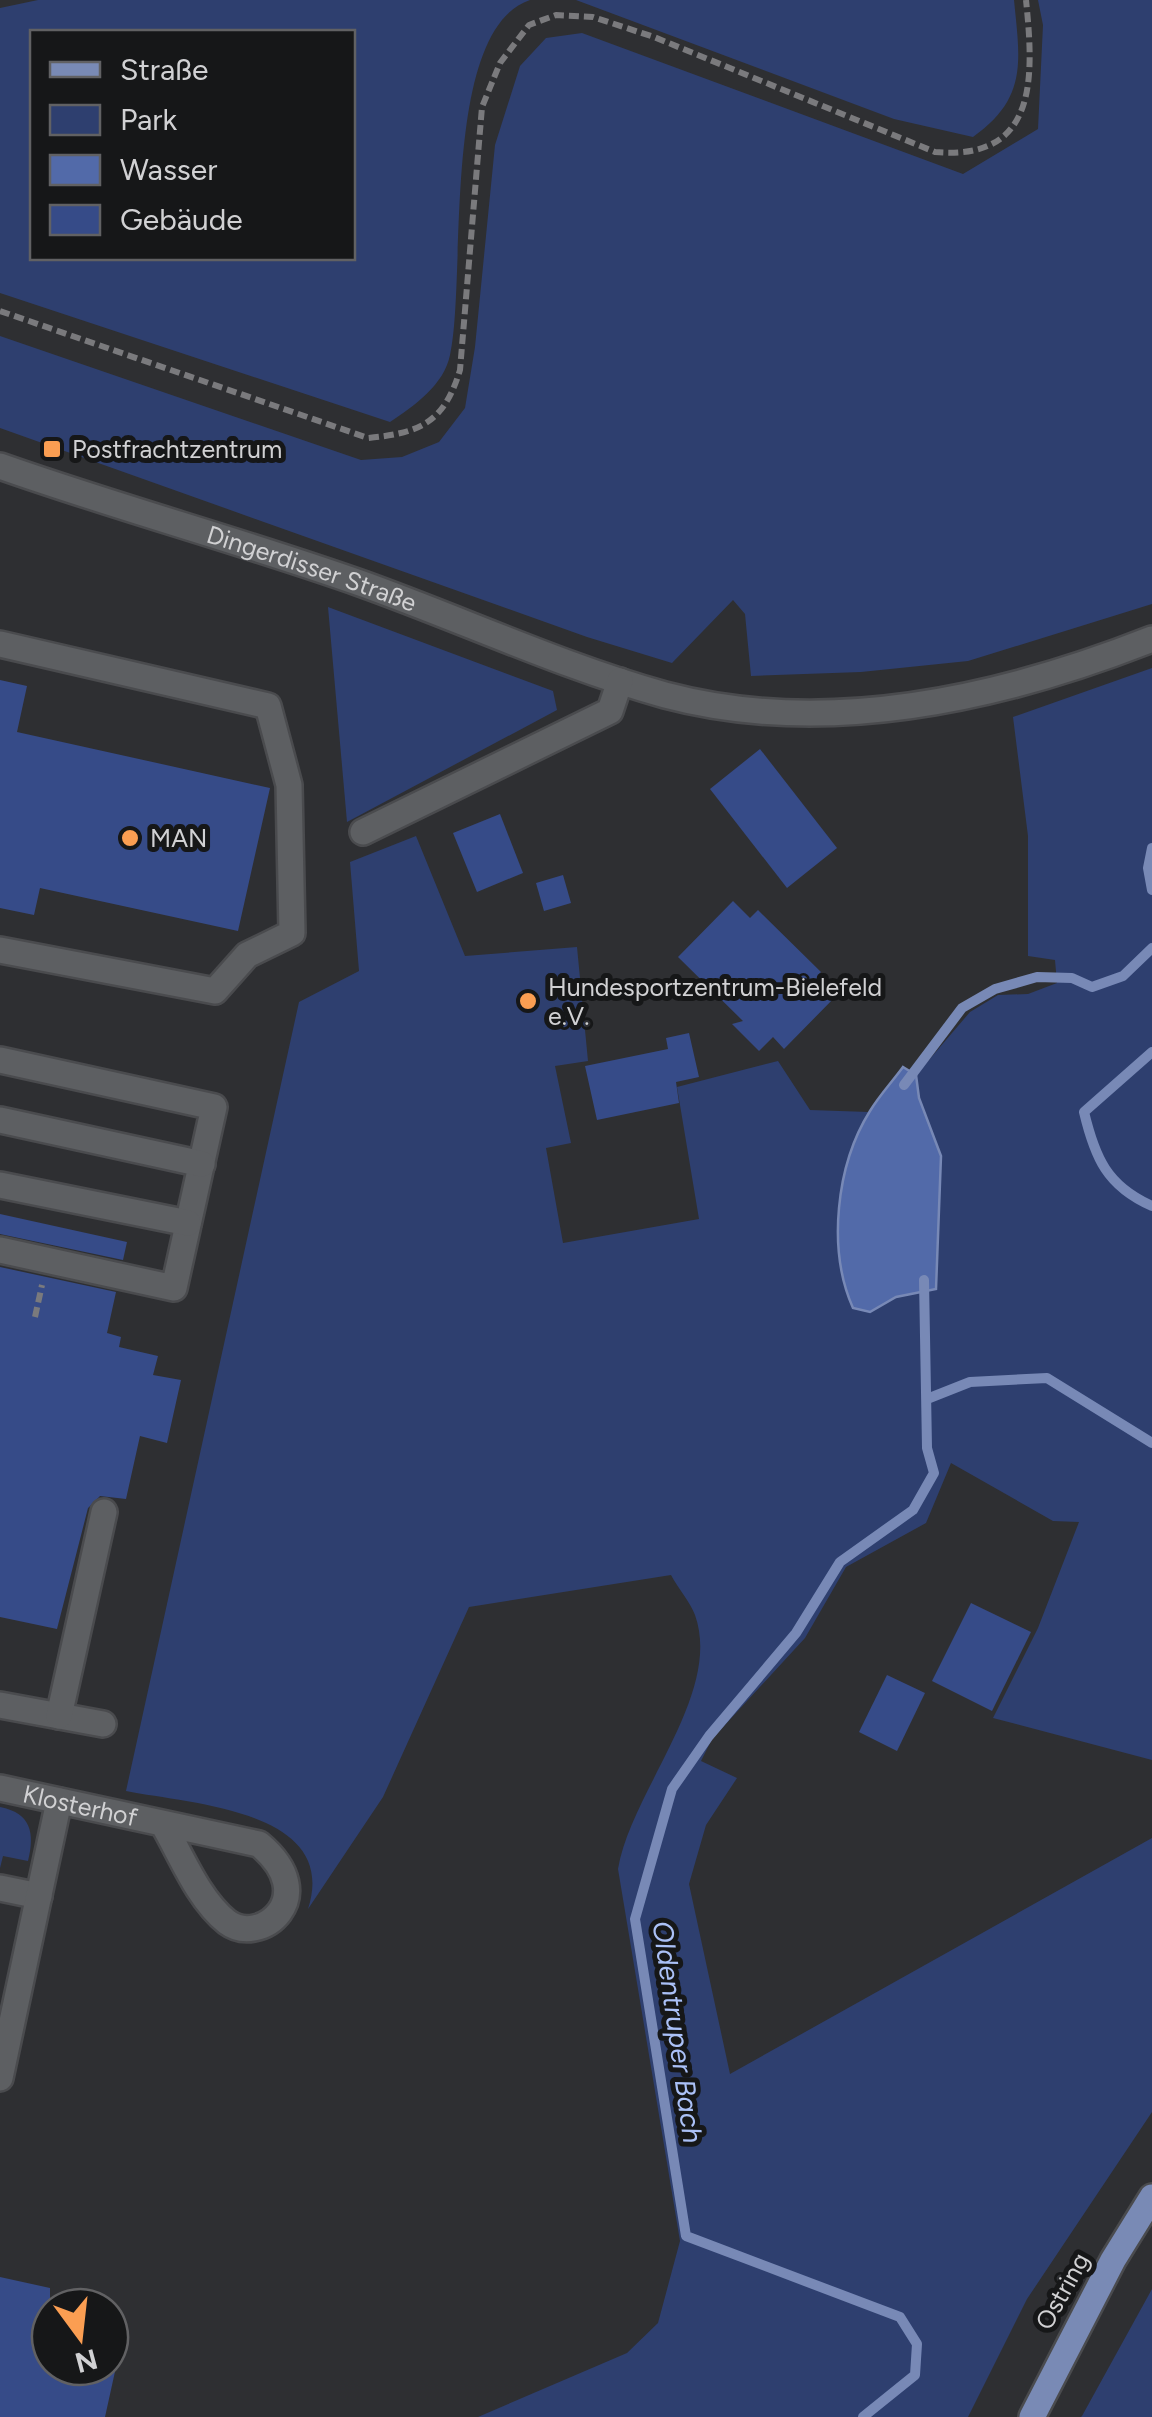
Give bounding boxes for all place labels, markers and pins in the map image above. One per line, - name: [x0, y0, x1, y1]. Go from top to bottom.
- place label: Postfrachtzentrum: [72, 434, 282, 464]
- marker: Postfrachtzentrum: [41, 438, 63, 460]
- place label: MAN: [150, 823, 207, 853]
- marker: MAN: [119, 827, 141, 849]
- place label: Hundesportzentrum-Bielefeld e.V.: [548, 972, 882, 1031]
- marker: Hundesportzentrum-Bielefeld e.V.: [517, 990, 539, 1012]

